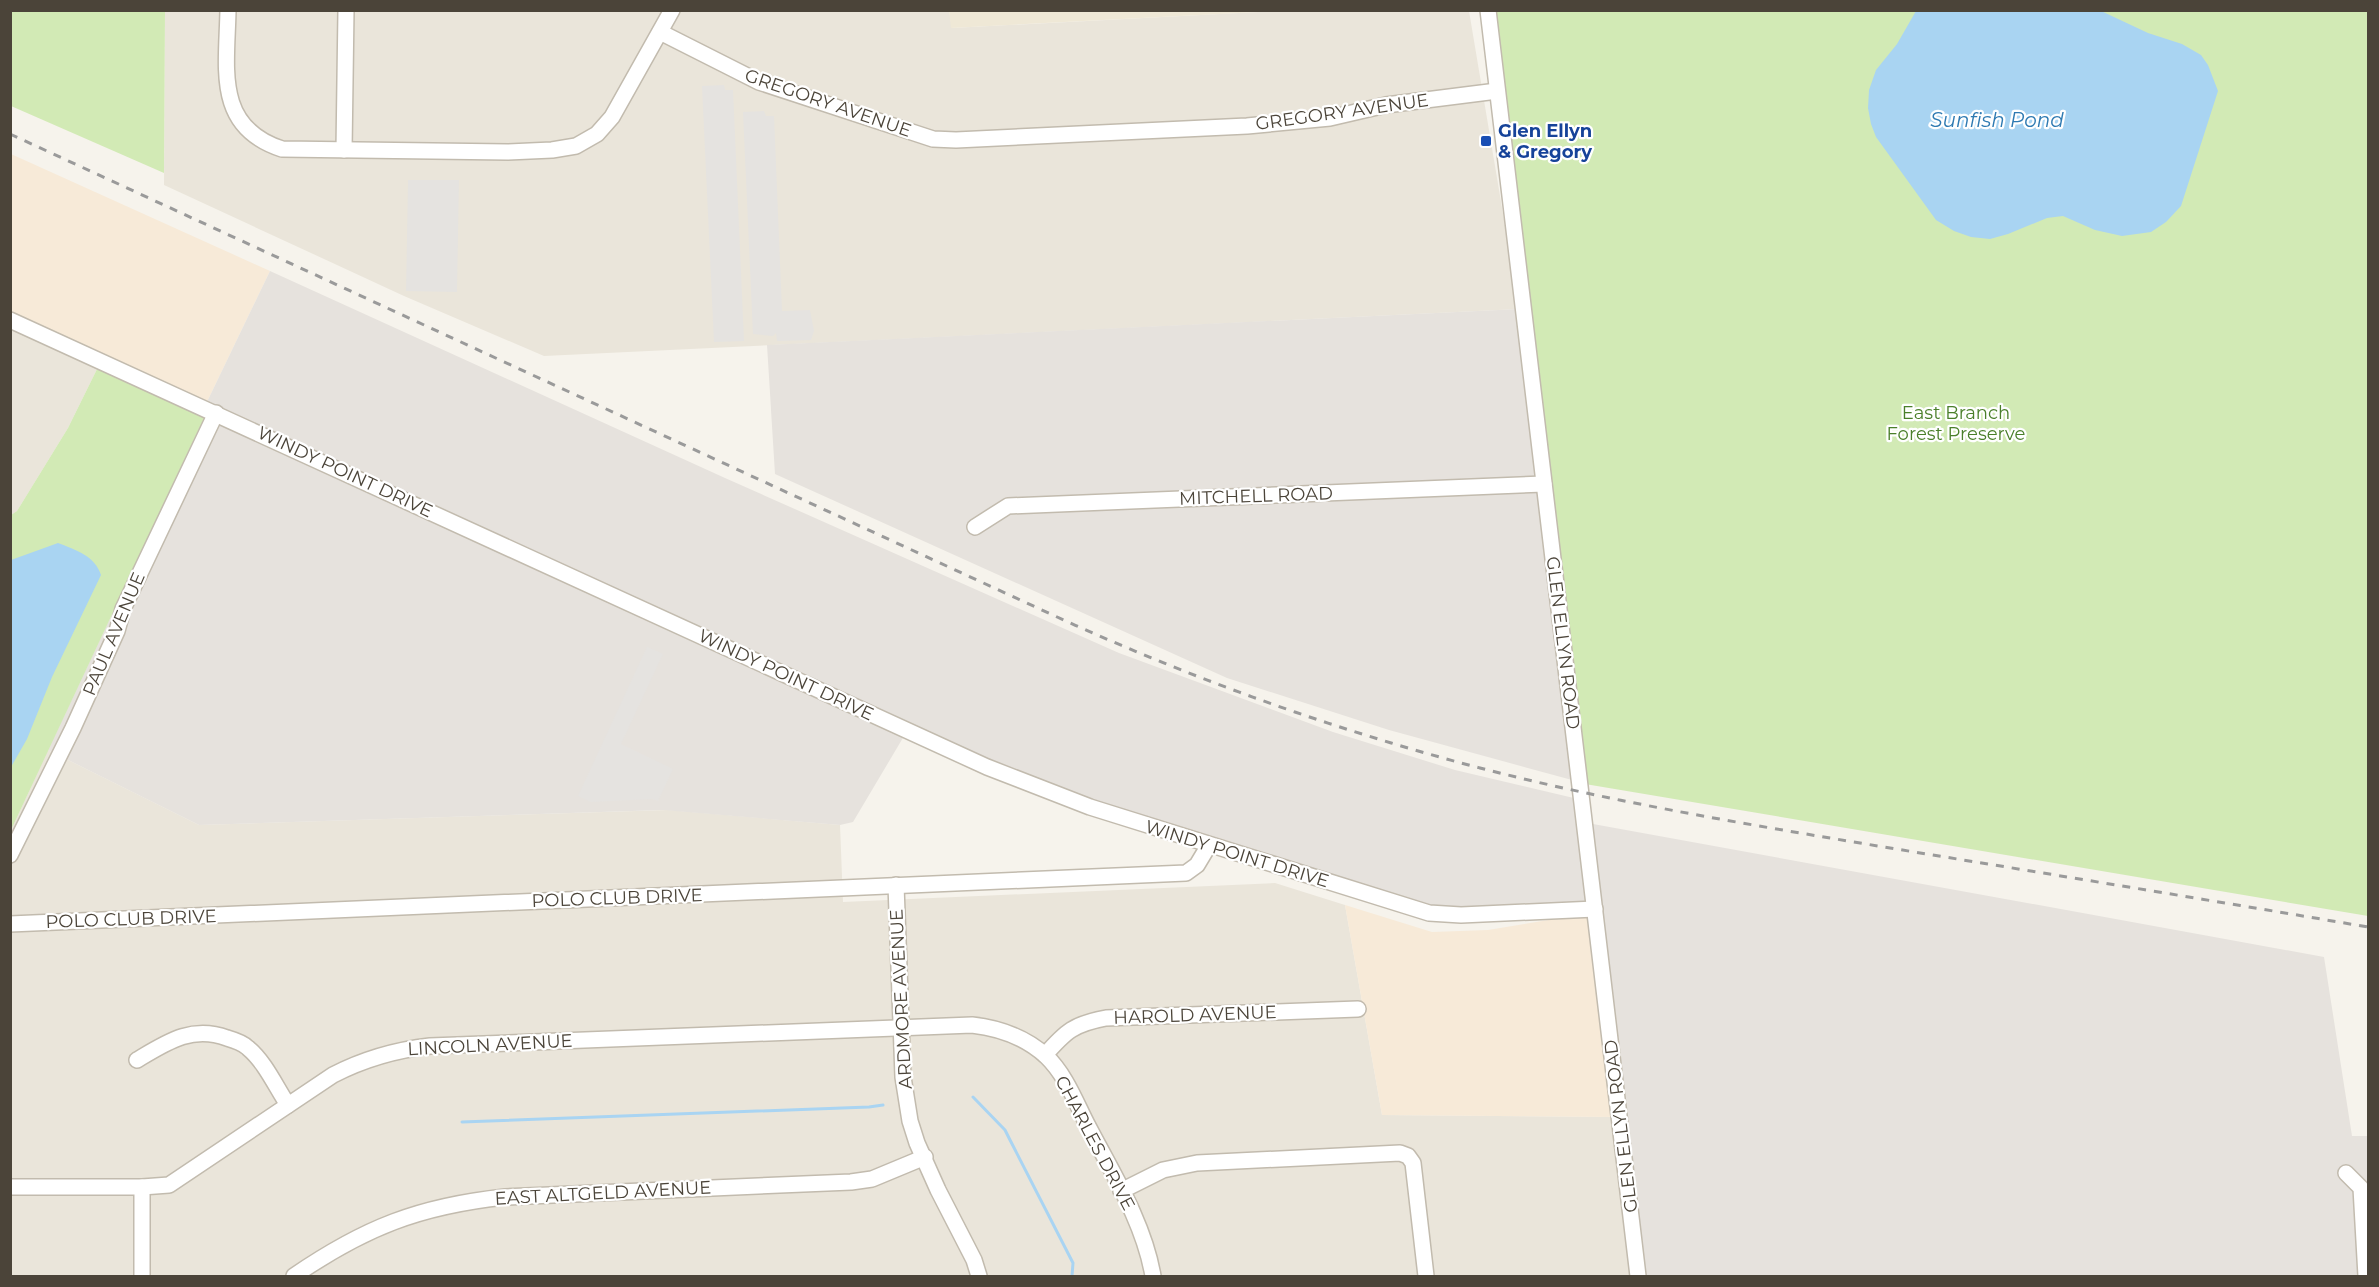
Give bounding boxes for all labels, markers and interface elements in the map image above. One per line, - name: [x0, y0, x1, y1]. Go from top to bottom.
- street label: GREGORY AVENUE: [742, 64, 914, 142]
- street label: GREGORY AVENUE: [1254, 89, 1430, 135]
- water label: Sunfish Pond: [1930, 108, 2064, 132]
- place label: Glen Ellyn & Gregory: [1498, 120, 1592, 163]
- marker: Glen Ellyn & Gregory: [1479, 134, 1493, 148]
- park label: East Branch Forest Preserve: [1887, 402, 2026, 445]
- street label: WINDY POINT DRIVE: [254, 422, 436, 522]
- street label: MITCHELL ROAD: [1179, 482, 1333, 510]
- street label: GLEN ELLYN ROAD: [1541, 555, 1585, 731]
- street label: PAUL AVENUE: [78, 569, 150, 699]
- street label: WINDY POINT DRIVE: [695, 625, 877, 725]
- street label: WINDY POINT DRIVE: [1143, 816, 1331, 892]
- street label: POLO CLUB DRIVE: [531, 884, 703, 912]
- street label: POLO CLUB DRIVE: [45, 905, 217, 933]
- street label: ARDMORE AVENUE: [885, 908, 917, 1090]
- street label: HAROLD AVENUE: [1113, 1001, 1277, 1029]
- street label: LINCOLN AVENUE: [407, 1030, 573, 1060]
- street label: GLEN ELLYN ROAD: [1599, 1038, 1643, 1214]
- street label: CHARLES DRIVE: [1050, 1072, 1140, 1214]
- street label: EAST ALTGELD AVENUE: [494, 1176, 712, 1210]

